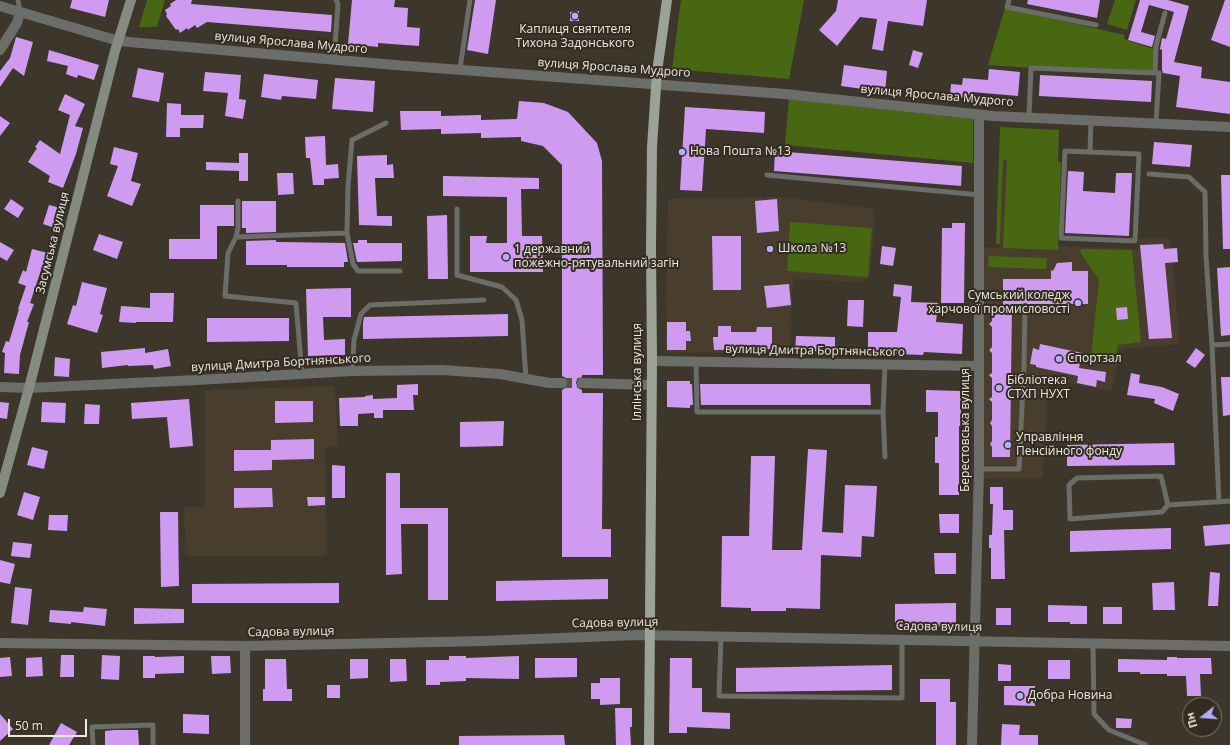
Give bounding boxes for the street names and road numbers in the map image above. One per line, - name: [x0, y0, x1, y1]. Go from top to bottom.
- street label: вулиця Ярослава Мудрого: [214, 29, 368, 57]
- street label: вулиця Ярослава Мудрого: [537, 55, 691, 81]
- street label: вулиця Ярослава Мудрого: [860, 82, 1014, 110]
- street label: Засумська вулиця: [33, 191, 73, 295]
- street label: Іллінська вулиця: [631, 323, 645, 421]
- street label: вулиця Дмитра Бортнянського: [725, 342, 905, 360]
- street label: вулиця Дмитра Бортнянського: [191, 351, 371, 375]
- street label: Берестовська вулиця: [959, 368, 973, 492]
- street label: Садова вулиця: [572, 615, 658, 631]
- street label: Садова вулиця: [896, 619, 982, 635]
- street label: Садова вулиця: [248, 624, 334, 640]

